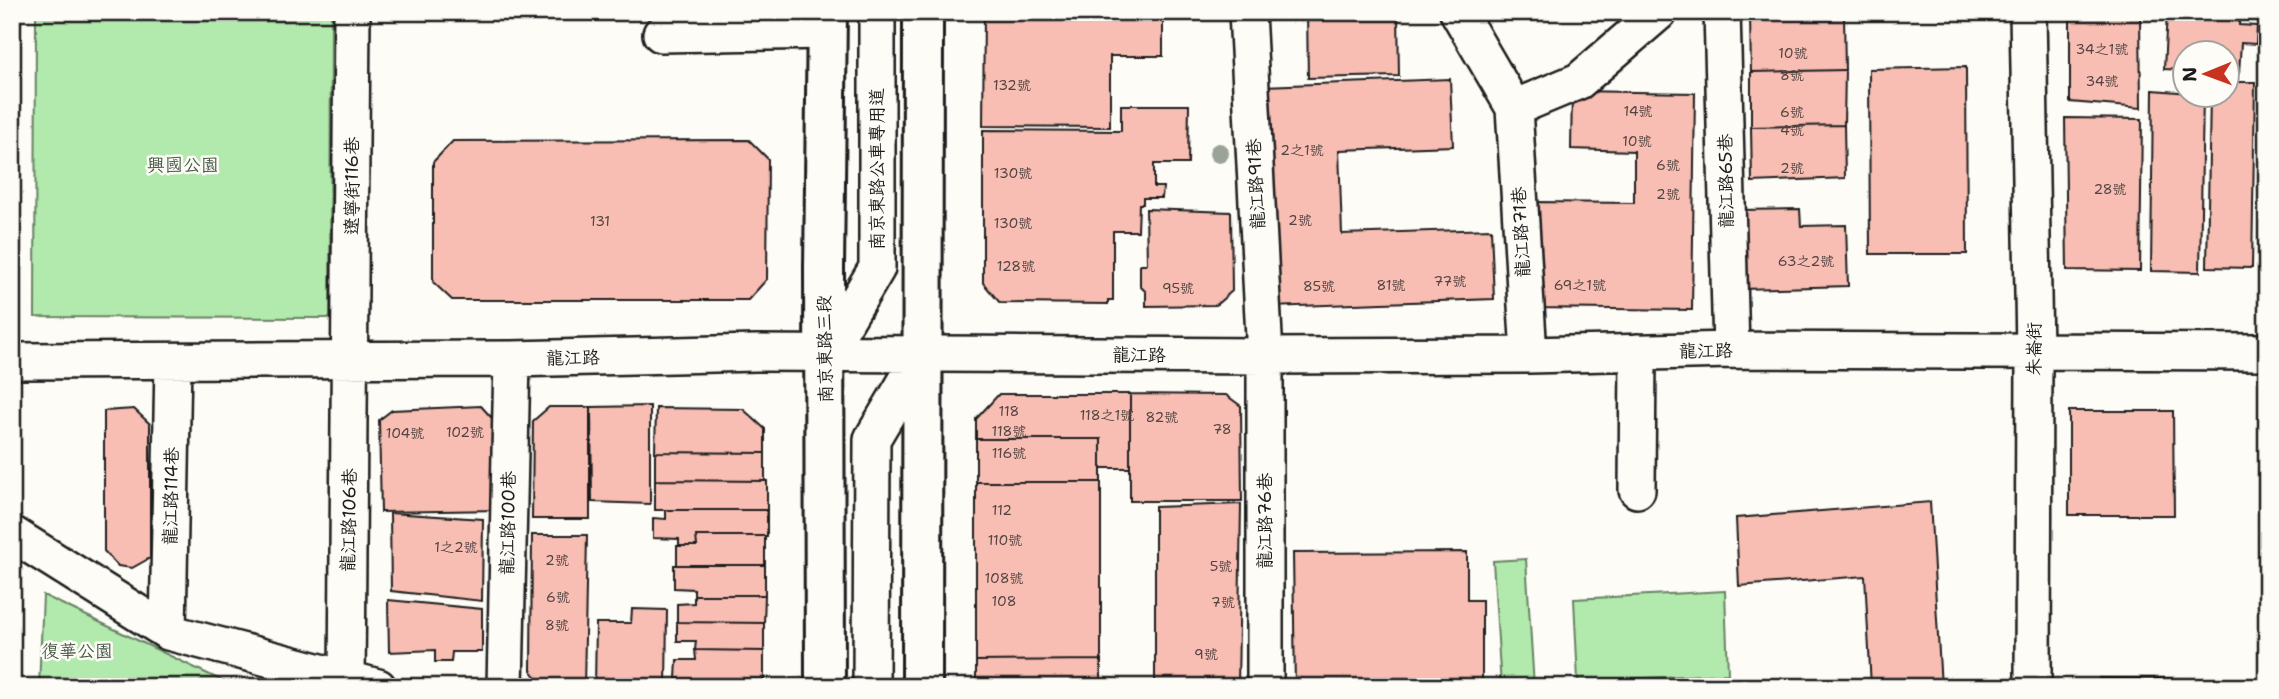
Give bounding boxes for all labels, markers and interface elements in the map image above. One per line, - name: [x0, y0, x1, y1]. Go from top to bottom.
- north arrow: [2170, 38, 2240, 108]
- house number: 34之1號: [2076, 40, 2128, 58]
- house number: 10號: [1778, 44, 1808, 62]
- house number: 8號: [1780, 66, 1804, 84]
- text: N: [2177, 67, 2202, 82]
- house number: 34號: [2085, 72, 2119, 90]
- house number: 132號: [993, 76, 1031, 94]
- street label: 南京東路公車專用道: [865, 88, 889, 250]
- house number: 14號: [1623, 102, 1653, 120]
- house number: 6號: [1780, 103, 1804, 121]
- house number: 4號: [1780, 121, 1804, 139]
- house number: 10號: [1622, 132, 1652, 150]
- street label: 龍江路65巷: [1713, 133, 1739, 229]
- street label: 遼寧街116巷: [340, 137, 364, 235]
- street label: 龍江路91巷: [1242, 138, 1270, 230]
- house number: 2之1號: [1280, 141, 1324, 159]
- park label: 興國公園: [147, 153, 219, 177]
- house number: 6號: [1656, 156, 1680, 174]
- house number: 2號: [1780, 159, 1804, 177]
- house number: 130號: [994, 164, 1032, 182]
- house number: 28號: [2093, 180, 2127, 198]
- house number: 2號: [1656, 185, 1680, 203]
- street label: 龍江路71巷: [1507, 186, 1535, 278]
- house number: 2號: [1288, 211, 1312, 229]
- house number: 131: [590, 212, 610, 230]
- house number: 130號: [994, 214, 1032, 232]
- house number: 63之2號: [1778, 252, 1834, 270]
- house number: 128號: [997, 257, 1035, 275]
- house number: 77號: [1434, 272, 1466, 290]
- house number: 81號: [1376, 276, 1406, 294]
- house number: 69之1號: [1554, 276, 1606, 294]
- house number: 85號: [1303, 277, 1335, 295]
- house number: 95號: [1162, 279, 1194, 297]
- street label: 南京東路三段: [812, 295, 838, 403]
- street label: 朱崙街: [2022, 322, 2046, 376]
- street label: 龍江路: [1679, 339, 1733, 363]
- street label: 龍江路: [1112, 343, 1166, 367]
- street label: 龍江路: [546, 346, 600, 370]
- house number: 118: [999, 402, 1019, 420]
- house number: 118之1號: [1080, 406, 1134, 424]
- house number: 82號: [1146, 408, 1178, 426]
- house number: 78: [1212, 420, 1232, 438]
- house number: 118號: [992, 422, 1026, 440]
- house number: 102號: [446, 423, 484, 441]
- house number: 104號: [386, 424, 424, 442]
- house number: 116號: [992, 444, 1026, 462]
- street label: 龍江路114巷: [158, 447, 184, 545]
- street label: 龍江路106巷: [336, 468, 362, 572]
- street label: 龍江路100巷: [495, 471, 521, 575]
- street label: 龍江路76巷: [1253, 473, 1277, 569]
- house number: 112: [992, 501, 1012, 519]
- house number: 110號: [988, 531, 1022, 549]
- house number: 1之2號: [434, 538, 478, 556]
- house number: 2號: [545, 551, 569, 569]
- house number: 5號: [1210, 557, 1232, 575]
- house number: 108號: [985, 569, 1023, 587]
- house number: 6號: [546, 588, 570, 606]
- house number: 108: [992, 592, 1016, 610]
- house number: 7號: [1211, 593, 1235, 611]
- house number: 8號: [545, 616, 569, 634]
- park label: 復華公園: [41, 639, 113, 663]
- house number: 9號: [1194, 645, 1218, 663]

